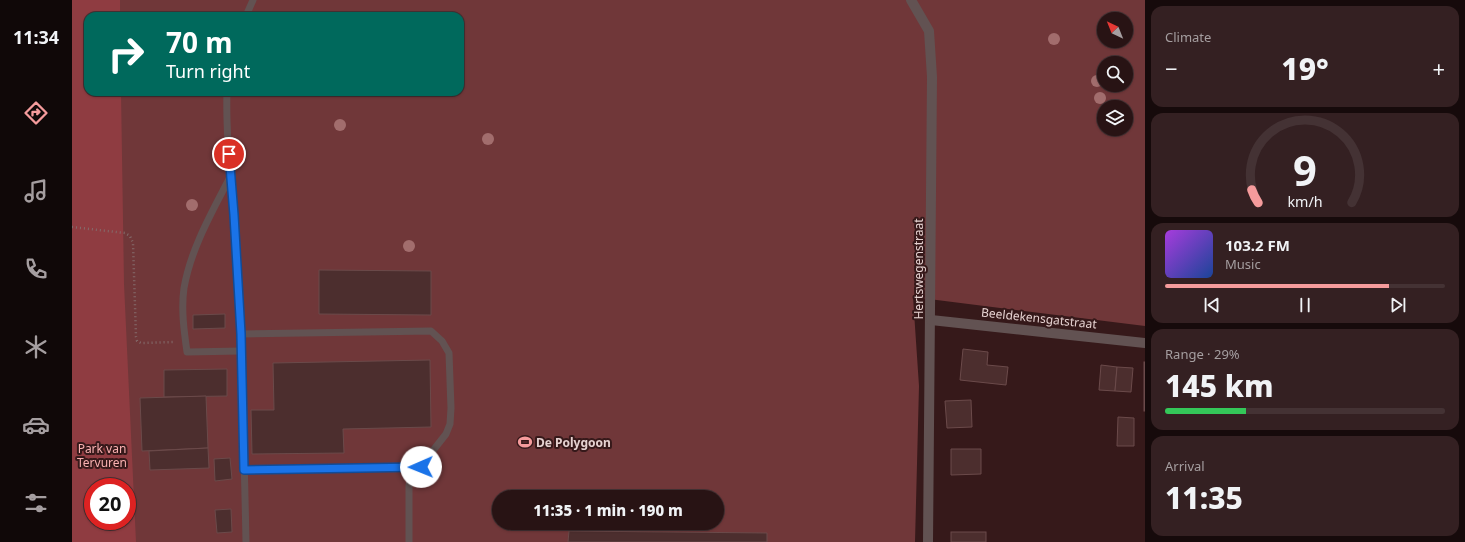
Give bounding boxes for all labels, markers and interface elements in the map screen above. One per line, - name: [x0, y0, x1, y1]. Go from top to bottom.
- north arrow: [1097, 12, 1133, 48]
- map controls: [1097, 12, 1133, 136]
- text: 70 m: [166, 23, 233, 61]
- text: 11:34: [13, 25, 59, 49]
- icon: right: [100, 28, 152, 80]
- text: Climate: [1165, 28, 1211, 46]
- text: 19°: [1281, 48, 1329, 89]
- text: −: [1165, 53, 1178, 83]
- text: +: [1432, 53, 1445, 83]
- button: search: [1097, 56, 1133, 92]
- text: Turn right: [166, 59, 250, 83]
- icon: directions: [22, 99, 50, 127]
- button: layers: [1097, 100, 1133, 136]
- pin: [212, 137, 246, 171]
- text: 9: [1293, 141, 1317, 197]
- icon: arrive: [218, 143, 240, 165]
- icon: music: [22, 177, 50, 205]
- text: km/h: [1287, 191, 1323, 210]
- street label: Hertswegenstraat: [910, 218, 927, 320]
- text: 103.2 FM: [1225, 235, 1290, 255]
- icon: phone: [22, 255, 50, 283]
- text: Music: [1225, 255, 1261, 273]
- icon: previous: [1201, 294, 1223, 316]
- icon: pause: [1294, 294, 1316, 316]
- icon: next: [1387, 294, 1409, 316]
- street label: Beeldekensgatstraat: [980, 303, 1098, 333]
- icon: climate: [22, 333, 50, 361]
- text: Range · 29%: [1165, 345, 1240, 363]
- text: 145 km: [1165, 365, 1274, 406]
- icon: car: [22, 411, 50, 439]
- sports icon: De Polygoon: [517, 434, 533, 450]
- place label: De Polygoon: [536, 434, 611, 451]
- park label: Park van Tervuren: [77, 440, 127, 471]
- position arrow: [400, 446, 442, 488]
- text: Arrival: [1165, 457, 1205, 475]
- text: 11:35: [1165, 477, 1243, 518]
- speed limit sign: 20: [84, 478, 136, 530]
- icon: filters: [22, 489, 50, 517]
- text: 11:35 · 1 min · 190 m: [533, 500, 683, 520]

